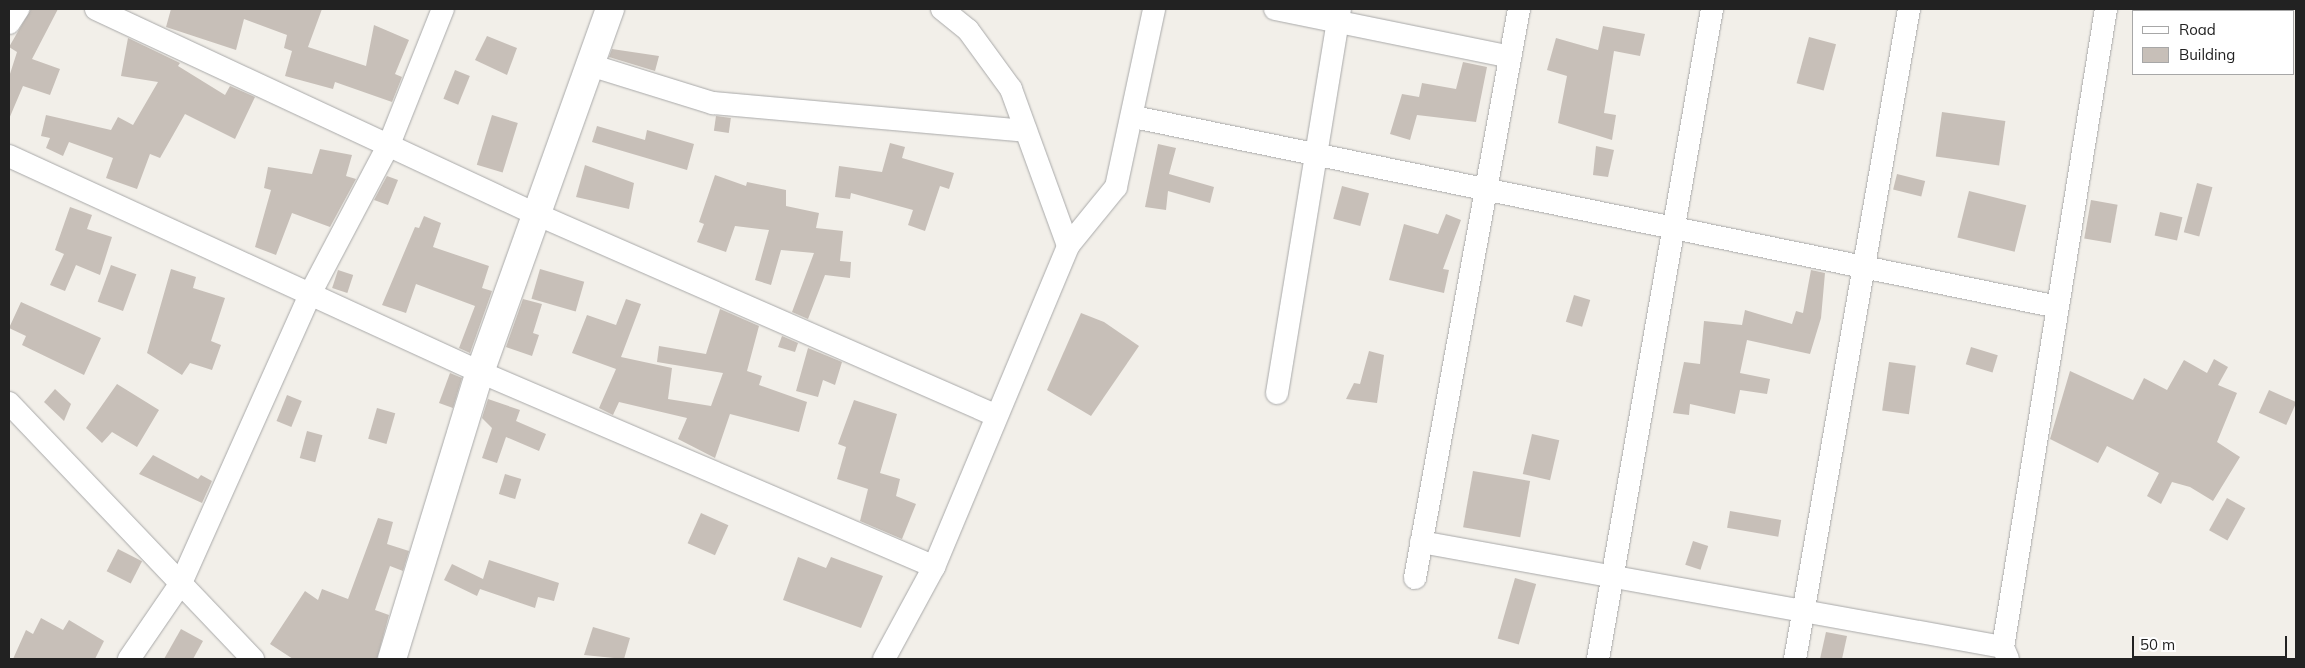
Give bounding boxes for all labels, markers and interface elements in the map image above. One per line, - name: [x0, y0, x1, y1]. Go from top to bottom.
- legend: [2132, 10, 2295, 75]
- text: Road: [2179, 20, 2216, 39]
- text: Building: [2179, 45, 2235, 64]
- scale bar: [2135, 626, 2290, 658]
- text: 50 m: [2140, 635, 2175, 654]

